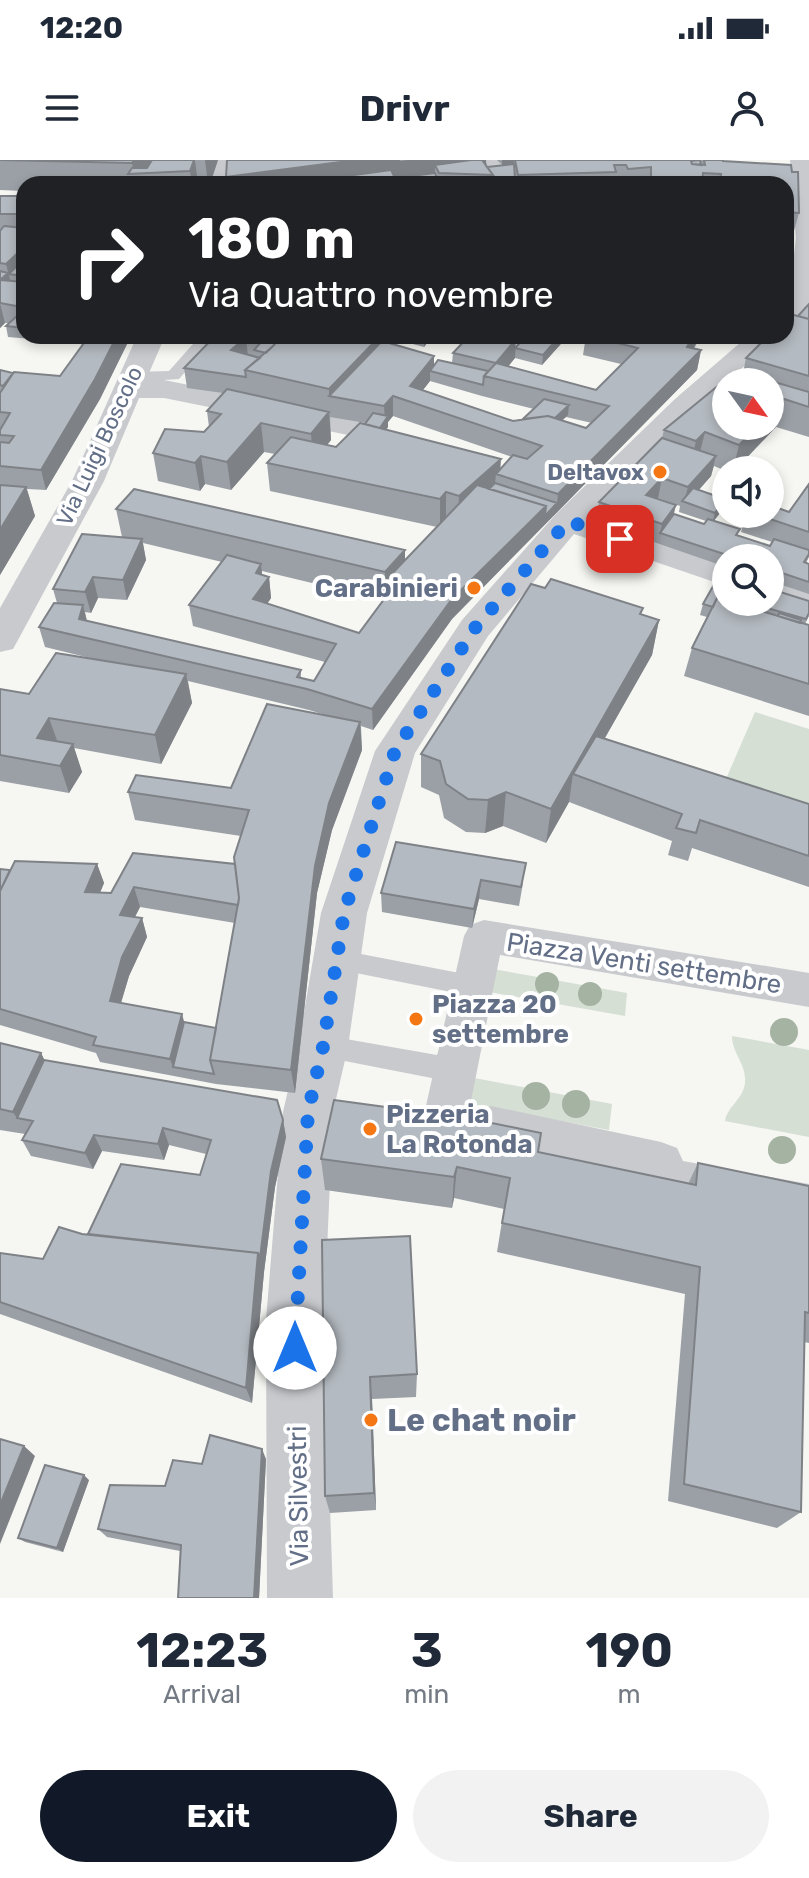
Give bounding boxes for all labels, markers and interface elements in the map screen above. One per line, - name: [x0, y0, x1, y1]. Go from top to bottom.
- text: 12:20: [40, 10, 123, 46]
- icon: menu: [40, 86, 84, 130]
- icon: person: [725, 86, 769, 130]
- text: Drivr: [359, 87, 450, 130]
- text: 180 m: [188, 206, 355, 272]
- icon: right: [56, 208, 160, 312]
- text: Via Quattro novembre: [188, 273, 554, 316]
- street label: Via Luigi Boscolo: [51, 362, 148, 530]
- north arrow: [712, 368, 784, 440]
- map controls: [712, 368, 784, 616]
- button: sound: [712, 456, 784, 528]
- place label: Deltavox: [547, 459, 644, 486]
- marker: Deltavox: [651, 463, 669, 481]
- pin: [586, 505, 654, 573]
- icon: arrive: [598, 517, 642, 561]
- button: search: [712, 544, 784, 616]
- place label: Carabinieri: [315, 573, 458, 604]
- marker: Carabinieri: [465, 579, 483, 597]
- street label: Piazza Venti settembre: [504, 926, 784, 1001]
- place label: Piazza 20 settembre: [432, 989, 569, 1050]
- marker: Piazza 20 settembre: [407, 1010, 425, 1028]
- place label: Pizzeria La Rotonda: [386, 1099, 533, 1160]
- marker: Pizzeria La Rotonda: [361, 1120, 379, 1138]
- position arrow: [253, 1306, 337, 1390]
- place label: Le chat noir: [387, 1401, 576, 1439]
- marker: Le chat noir: [362, 1411, 380, 1429]
- street label: Via Silvestri: [282, 1425, 315, 1567]
- text: 12:23: [136, 1622, 268, 1679]
- text: 3: [411, 1622, 443, 1679]
- text: 190: [586, 1622, 673, 1679]
- text: Arrival: [163, 1679, 241, 1710]
- text: min: [404, 1679, 449, 1710]
- text: m: [618, 1679, 641, 1710]
- button: Exit: [40, 1770, 397, 1862]
- button: Share: [413, 1770, 769, 1862]

